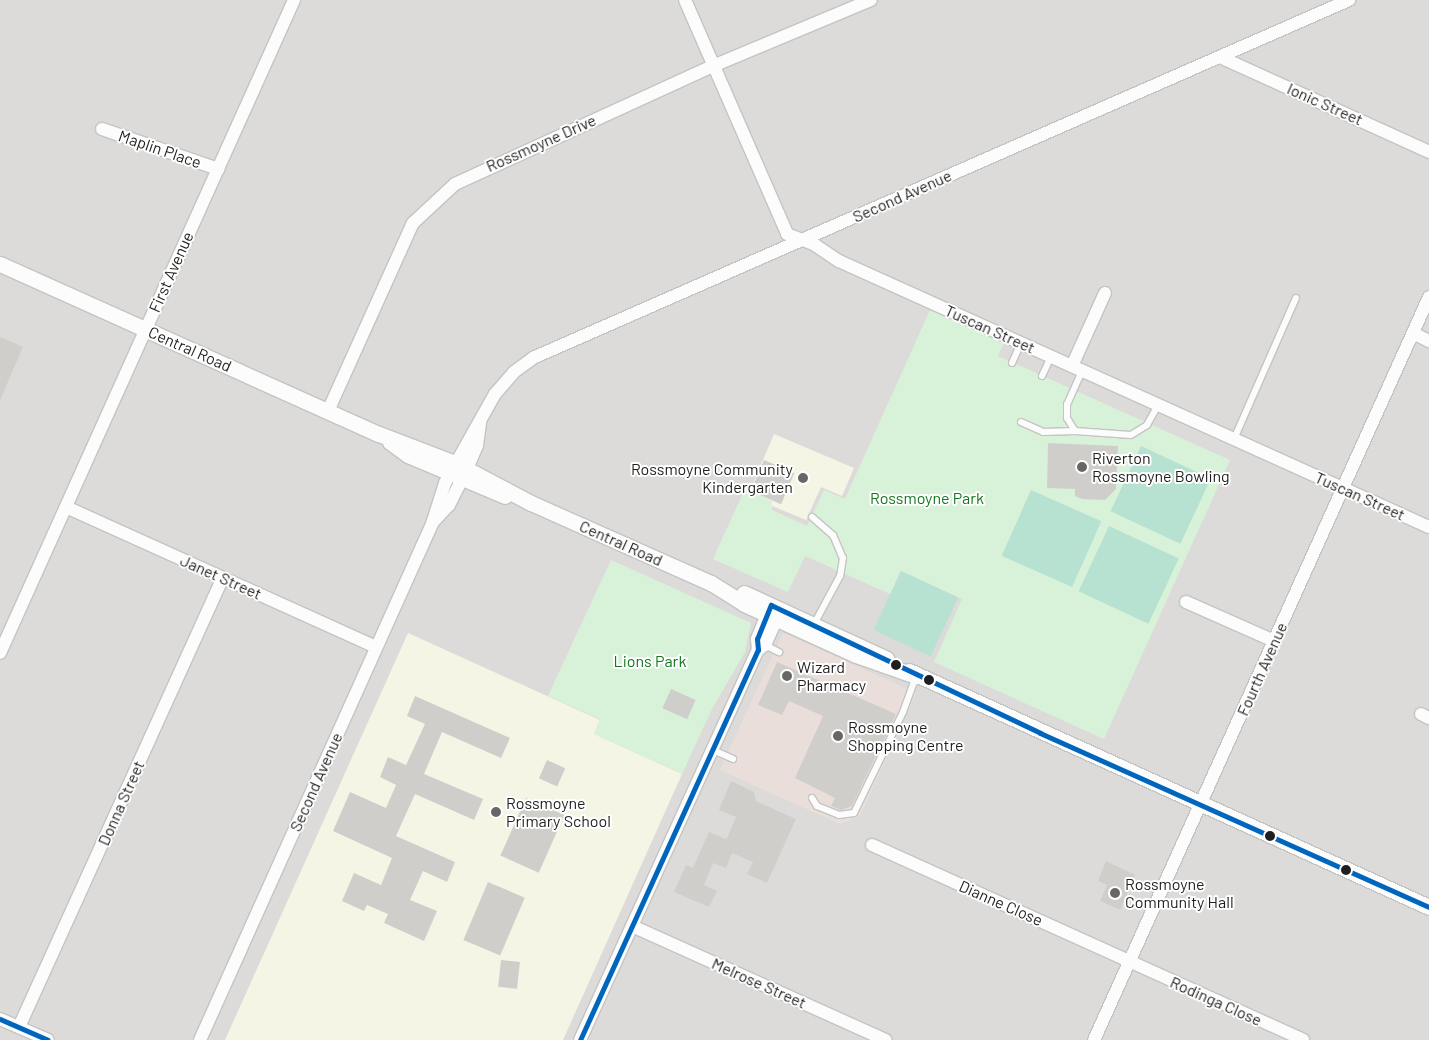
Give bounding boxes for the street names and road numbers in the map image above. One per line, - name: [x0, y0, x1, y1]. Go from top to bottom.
- street label: Ionic Street: [1284, 79, 1366, 129]
- street label: Rossmoyne Drive: [483, 110, 599, 176]
- street label: Maplin Place: [116, 126, 204, 172]
- street label: Second Avenue: [850, 166, 954, 226]
- street label: First Avenue: [145, 229, 197, 315]
- street label: Tuscan Street: [942, 301, 1038, 357]
- street label: Central Road: [145, 322, 235, 376]
- street label: Tuscan Street: [1312, 468, 1408, 524]
- street label: Central Road: [576, 516, 666, 570]
- street label: Janet Street: [177, 551, 265, 603]
- street label: Fourth Avenue: [1233, 619, 1291, 719]
- street label: Second Avenue: [286, 730, 346, 834]
- street label: Donna Street: [94, 758, 148, 848]
- street label: Dianne Close: [956, 876, 1046, 930]
- street label: Melrose Street: [709, 954, 809, 1012]
- street label: Rodinga Close: [1167, 972, 1265, 1030]

